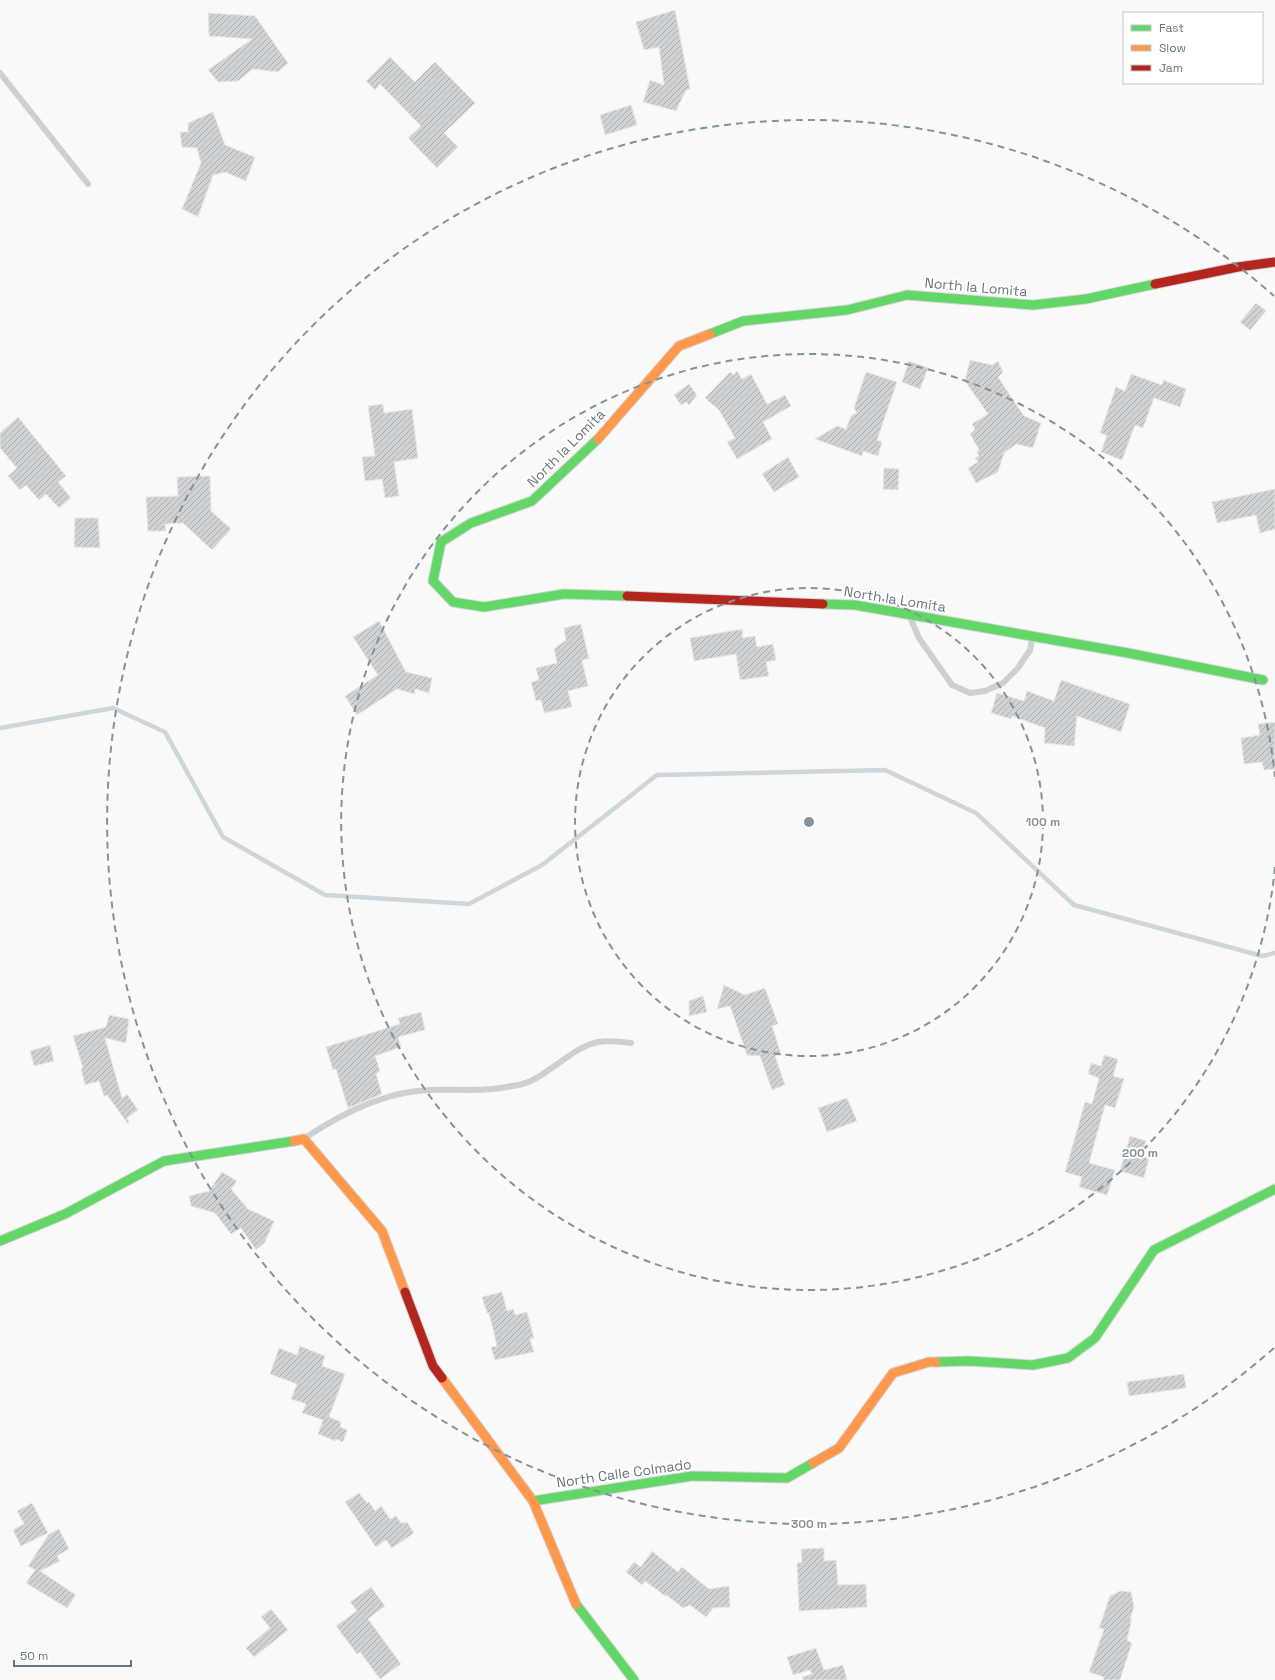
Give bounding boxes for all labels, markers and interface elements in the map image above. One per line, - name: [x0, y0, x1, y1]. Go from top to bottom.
- legend: [1123, 12, 1263, 84]
- text: Fast: [1159, 20, 1184, 36]
- text: Slow: [1159, 40, 1186, 56]
- text: Jam: [1159, 60, 1183, 76]
- street label: North la Lomita: [924, 274, 1028, 300]
- street label: North la Lomita: [523, 405, 609, 491]
- street label: North la Lomita: [843, 582, 947, 616]
- text: 100 m: [1026, 814, 1060, 830]
- centre of rings: [802, 815, 816, 829]
- text: 200 m: [1122, 1145, 1158, 1161]
- street label: North Calle Colmado: [555, 1455, 693, 1491]
- text: 300 m: [791, 1516, 827, 1532]
- scale bar: [14, 1642, 131, 1668]
- text: 50 m: [20, 1648, 48, 1664]

